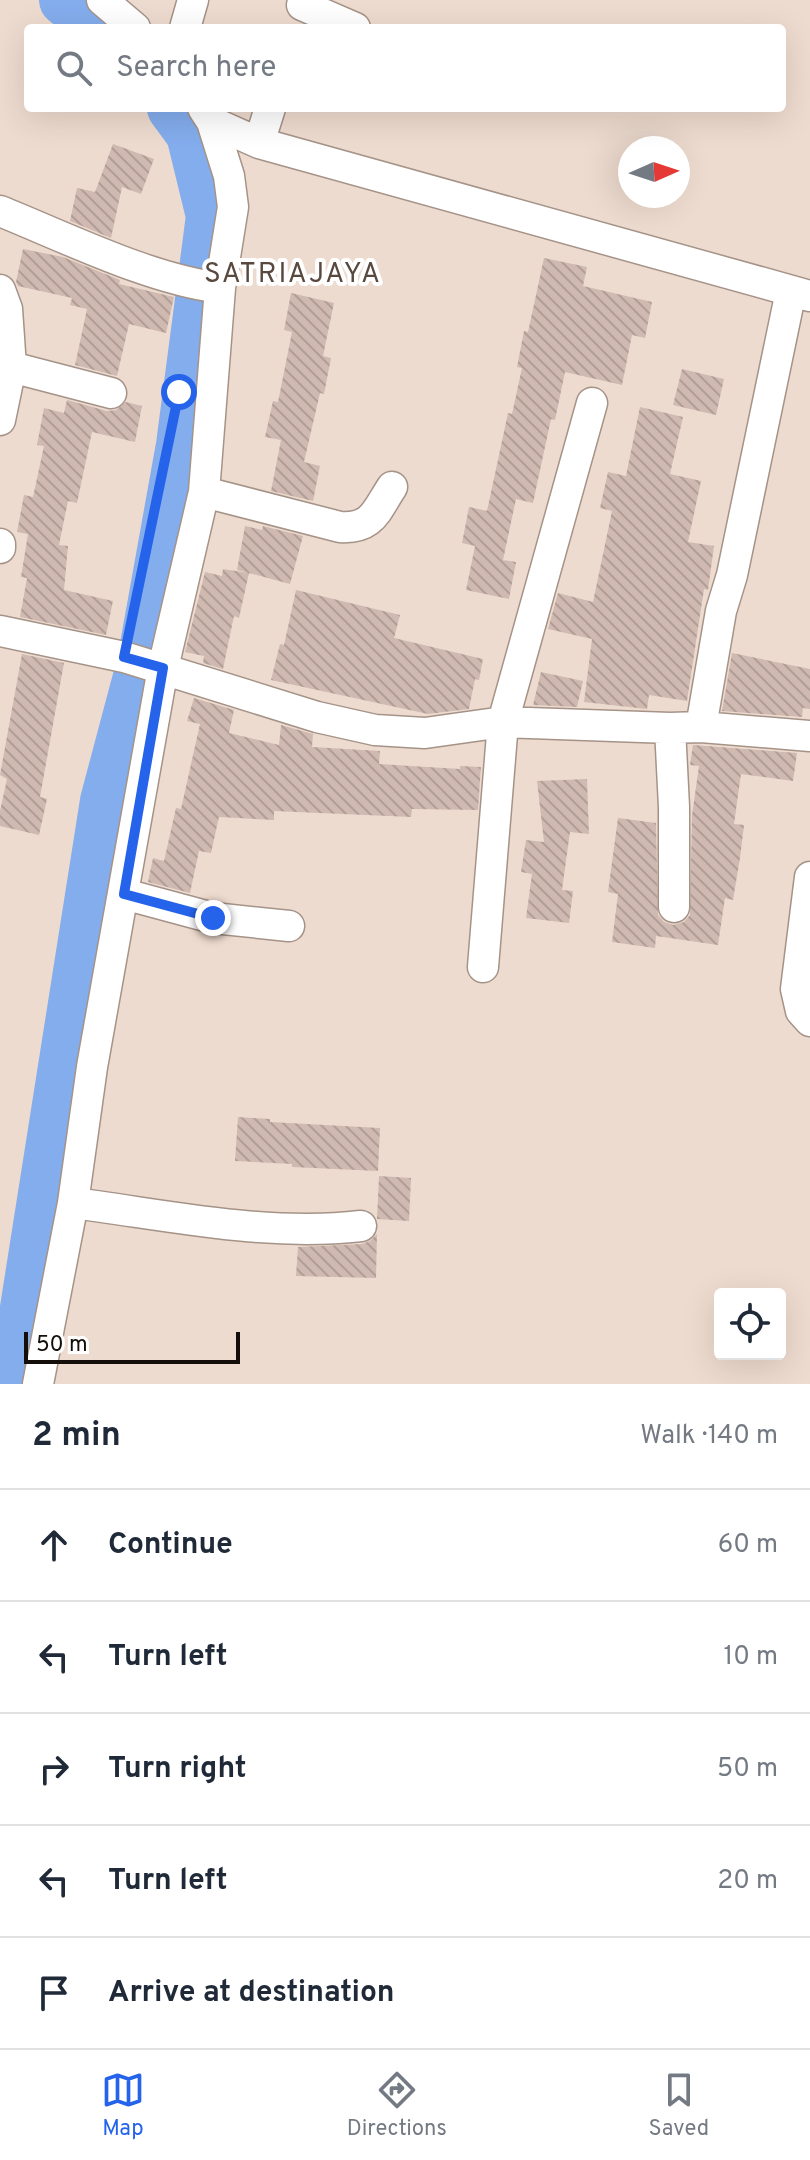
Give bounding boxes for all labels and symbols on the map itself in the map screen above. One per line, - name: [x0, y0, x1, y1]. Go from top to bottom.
- north arrow: [618, 136, 690, 208]
- district label: SATRIAJAYA: [204, 257, 382, 293]
- route start: [161, 374, 197, 410]
- route end: [195, 900, 231, 936]
- scale bar: [24, 1328, 240, 1364]

